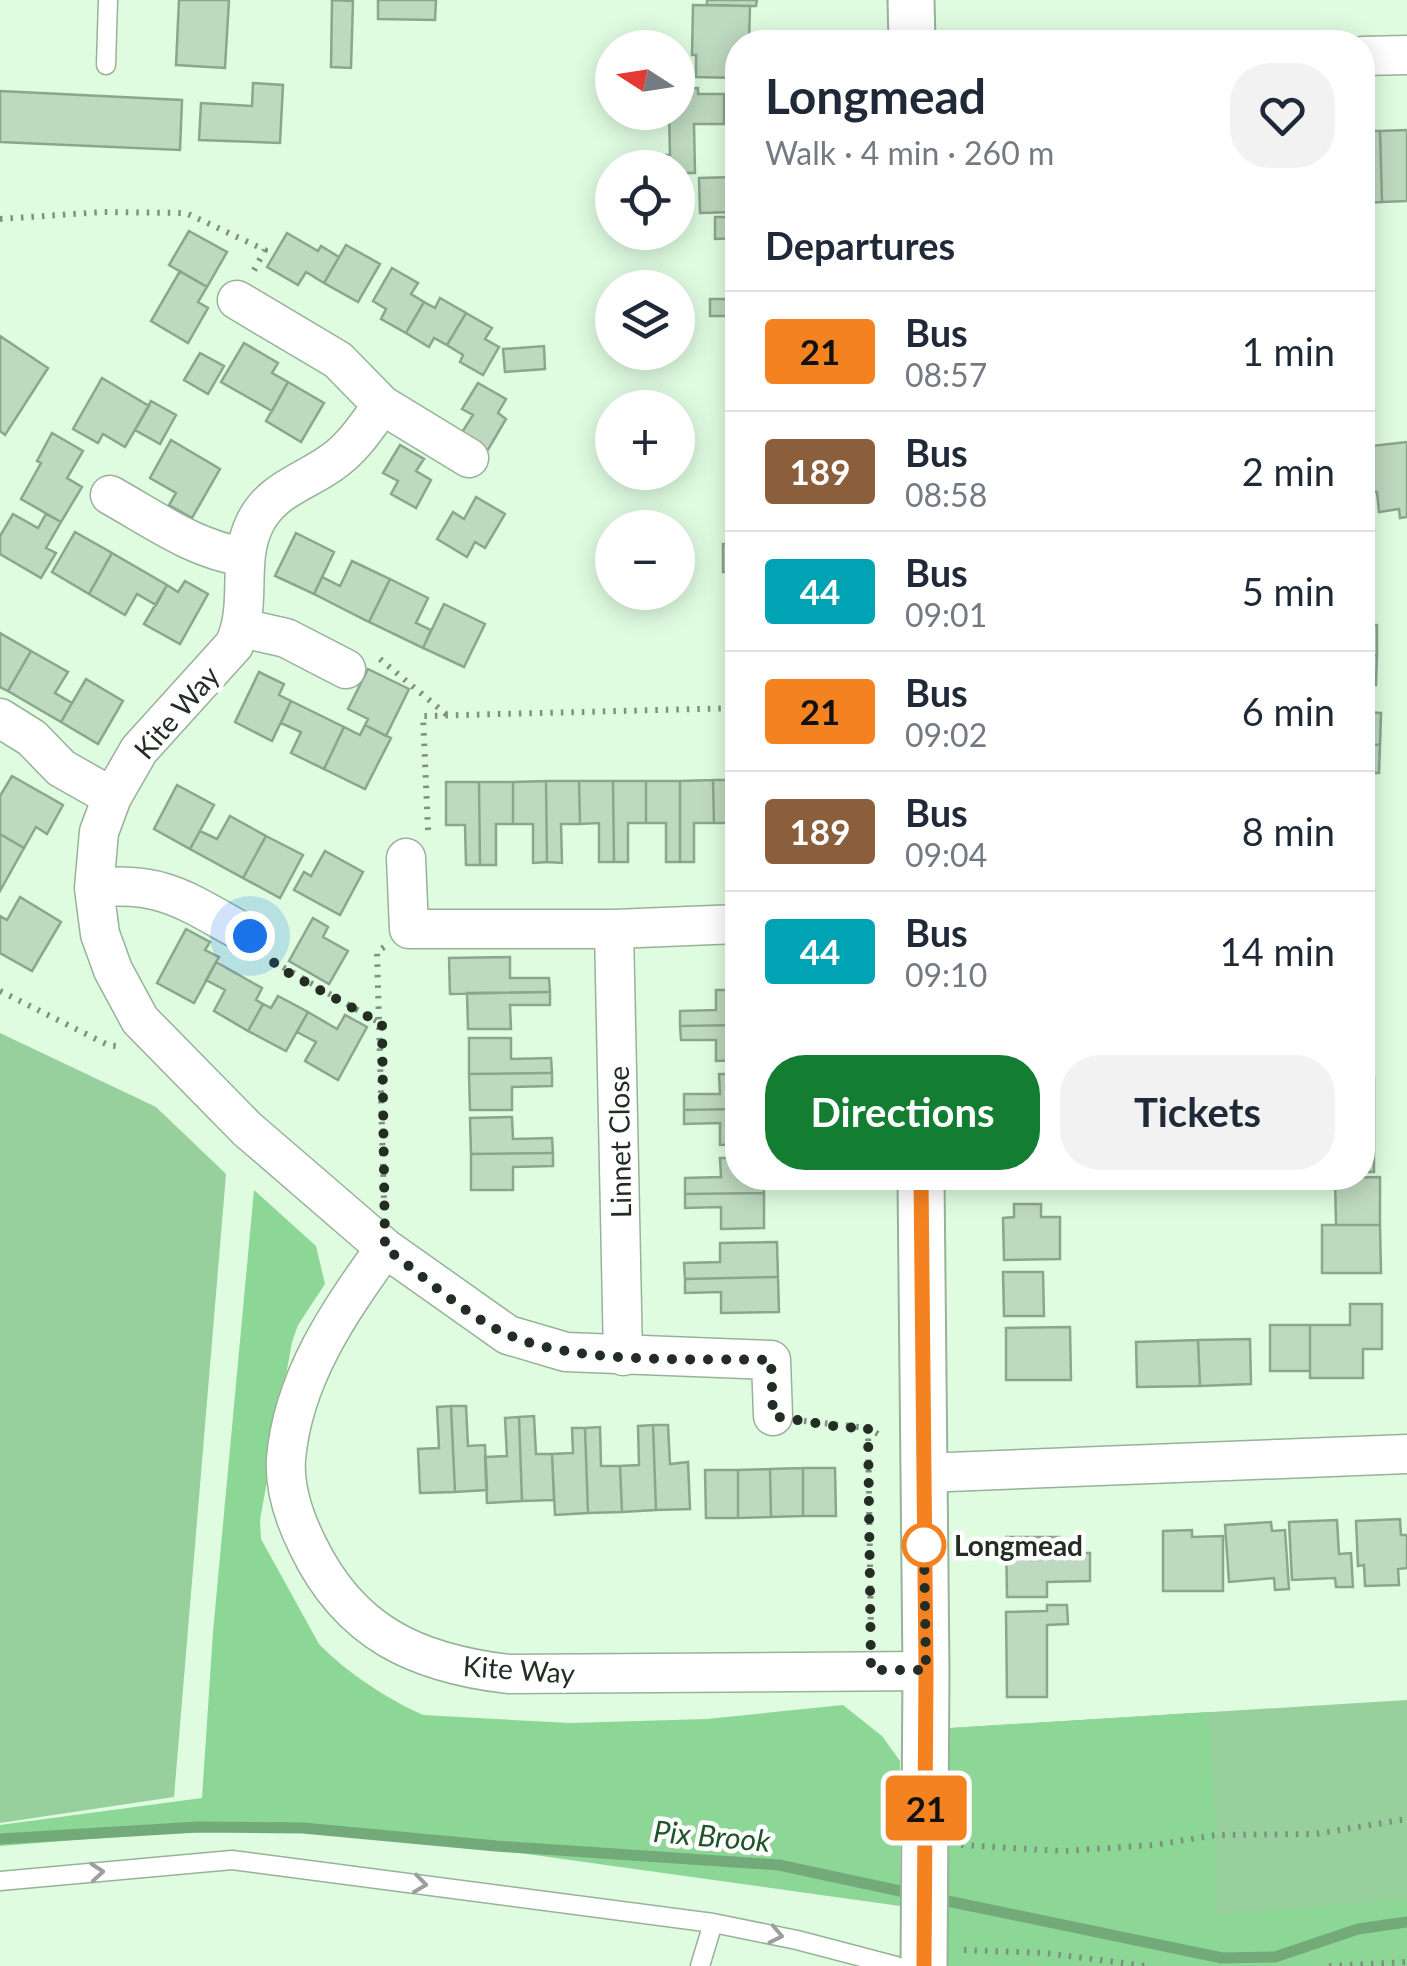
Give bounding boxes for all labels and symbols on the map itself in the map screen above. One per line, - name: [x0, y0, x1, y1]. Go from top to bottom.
- north arrow: [595, 30, 695, 130]
- street label: Kite Way: [126, 658, 226, 766]
- your location: [225, 911, 275, 961]
- street label: Linnet Close: [601, 1066, 637, 1218]
- marker: Longmead: [903, 1524, 945, 1566]
- place label: Longmead: [954, 1528, 1083, 1562]
- street label: Kite Way: [462, 1648, 577, 1690]
- line badge: 21: [881, 1776, 971, 1840]
- water label: Pix Brook: [652, 1812, 773, 1858]
- one-way arrow: [90, 1862, 106, 1884]
- one-way arrow: [412, 1873, 428, 1894]
- one-way arrow: [767, 1924, 784, 1945]

